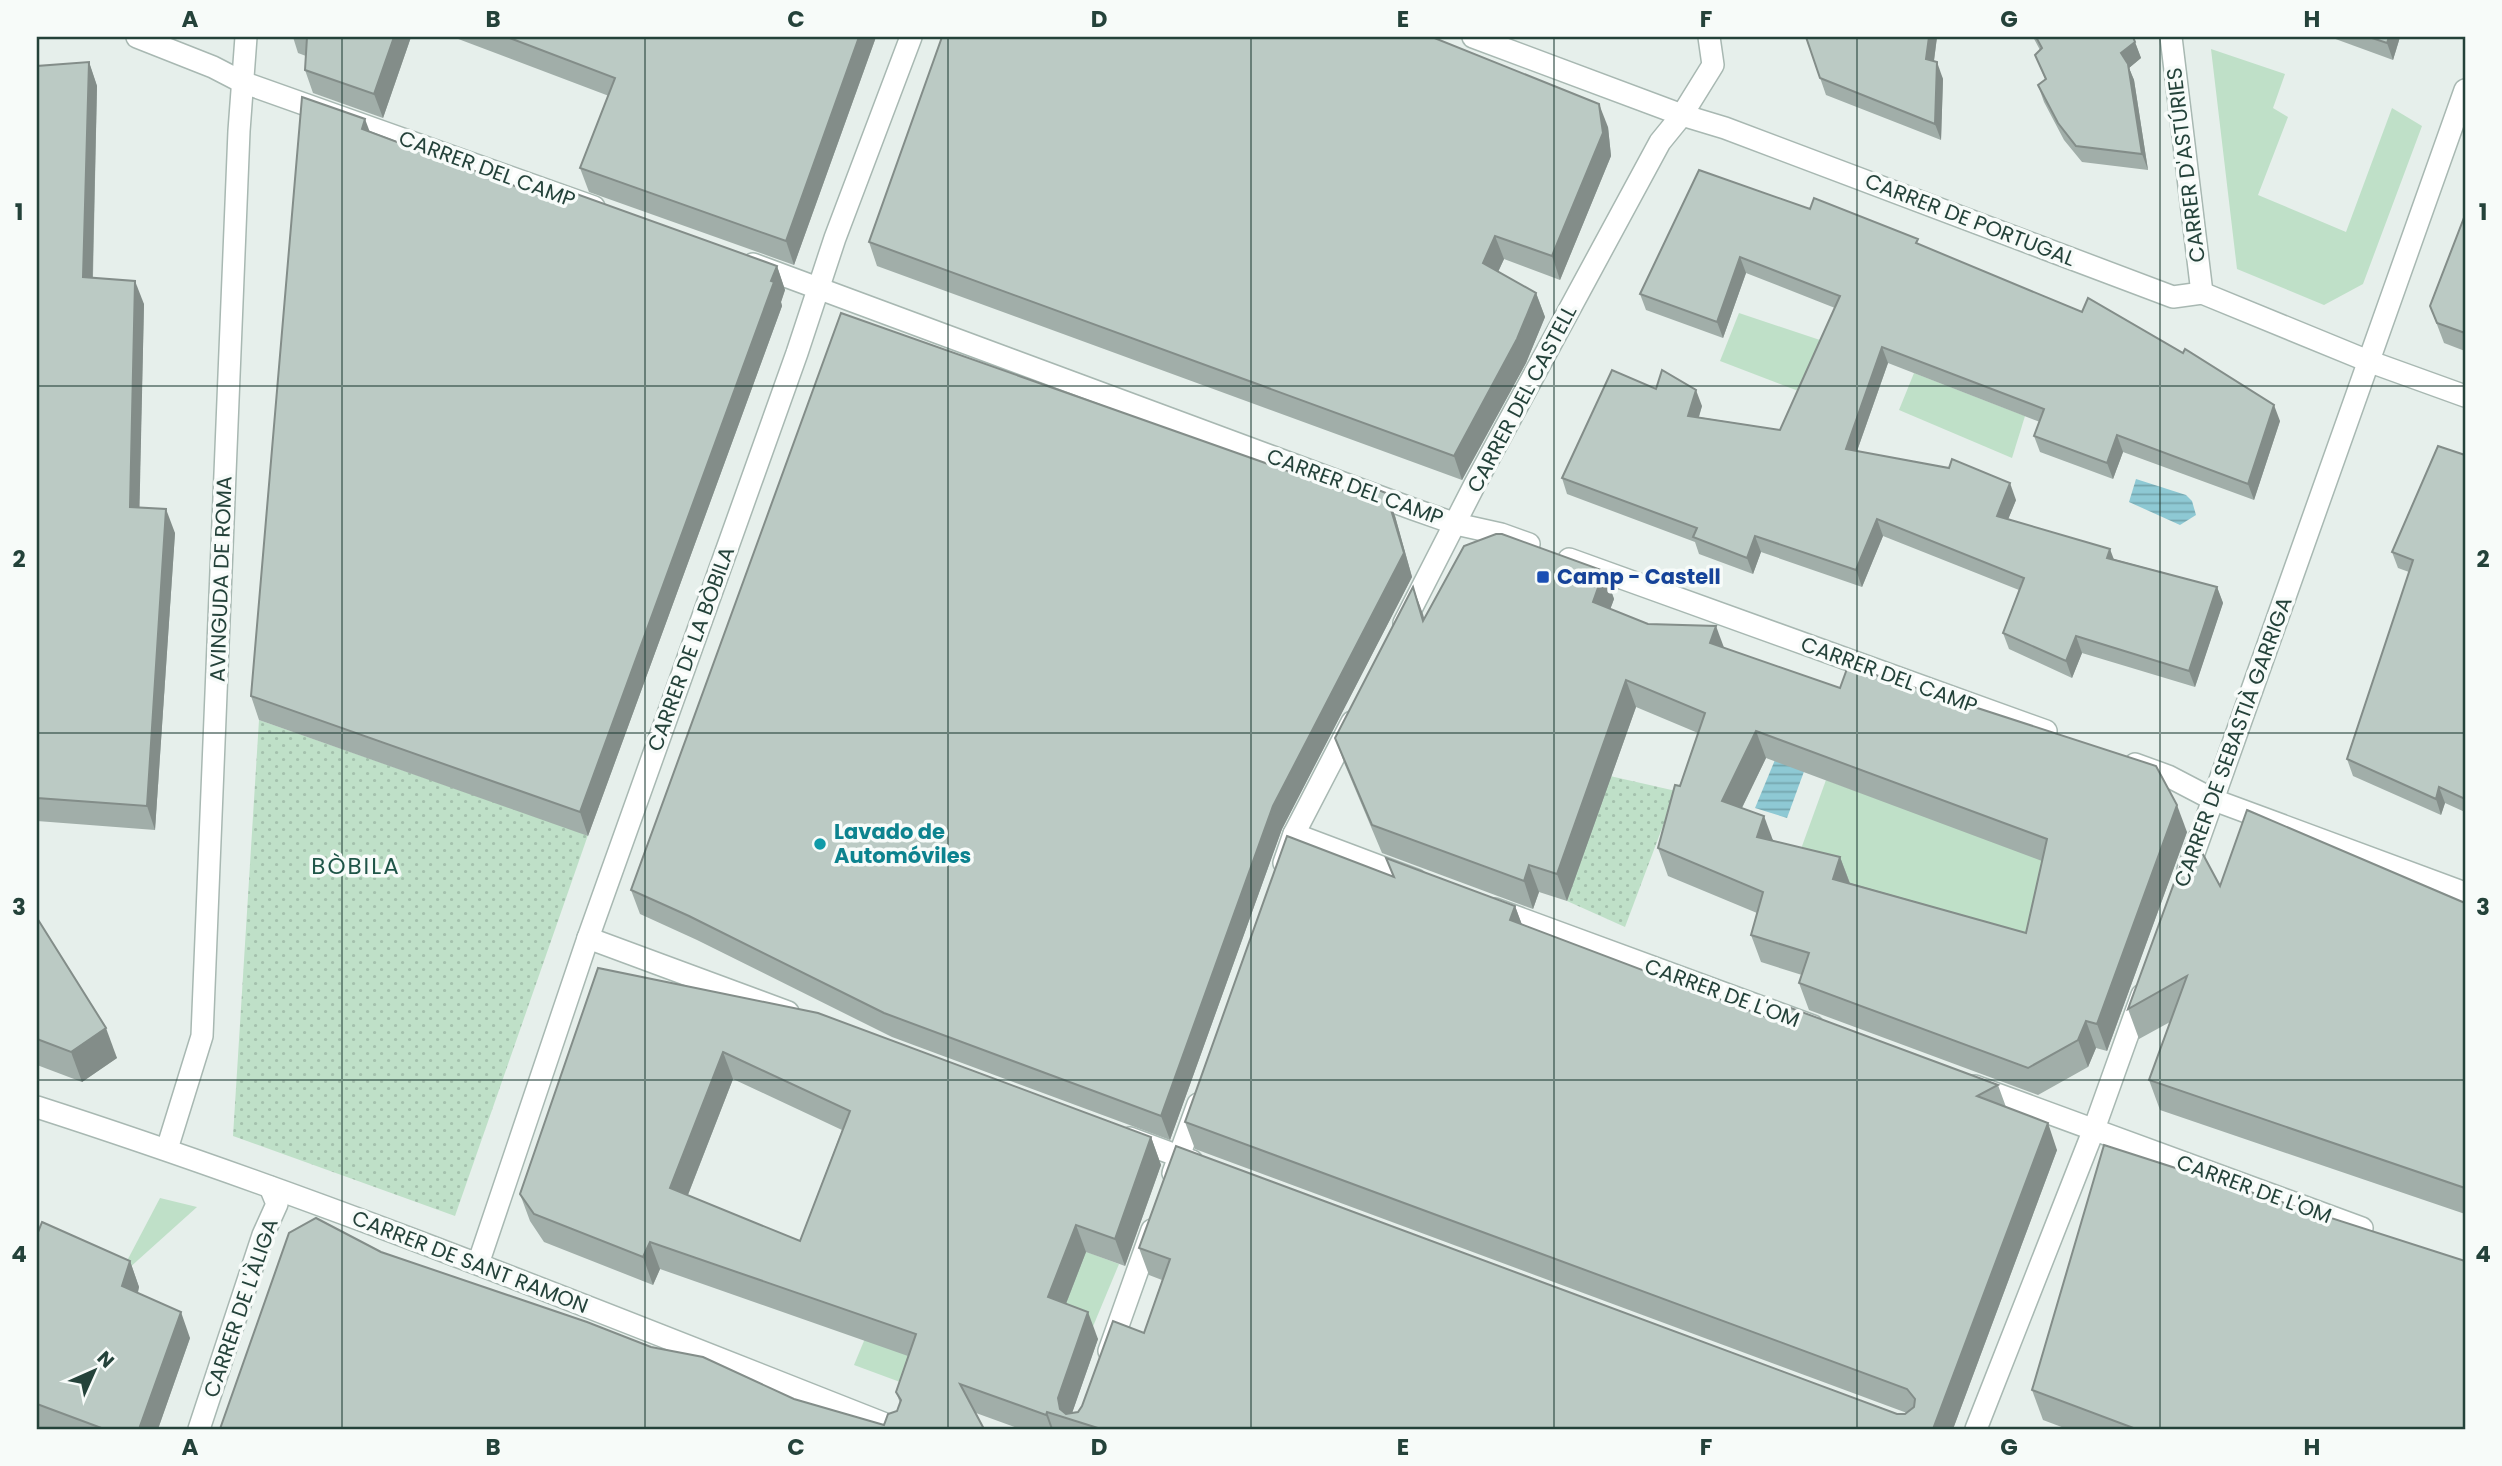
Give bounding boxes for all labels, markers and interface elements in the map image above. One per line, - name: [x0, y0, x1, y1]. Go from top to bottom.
- text: A: [182, 3, 199, 35]
- text: B: [485, 3, 501, 35]
- text: C: [787, 3, 805, 35]
- text: D: [1091, 3, 1107, 35]
- text: E: [1397, 3, 1409, 35]
- text: F: [1700, 3, 1712, 35]
- text: G: [2000, 3, 2018, 35]
- text: H: [2304, 3, 2320, 35]
- street label: CARRER D'ASTÚRIES: [2159, 66, 2212, 264]
- street label: CARRER DEL CAMP: [395, 123, 580, 214]
- street label: CARRER DE PORTUGAL: [1861, 166, 2079, 273]
- text: 1: [15, 196, 23, 228]
- text: 1: [2479, 196, 2487, 228]
- street label: CARRER DEL CASTELL: [1460, 300, 1583, 498]
- street label: CARRER DEL CAMP: [1263, 441, 1448, 532]
- street label: AVINGUDA DE ROMA: [202, 475, 239, 682]
- street label: CARRER DE LA BÒBILA: [640, 542, 741, 755]
- text: 2: [12, 543, 26, 575]
- text: 2: [2476, 543, 2490, 575]
- place label: Camp - Castell: [1557, 562, 1721, 591]
- marker: Camp - Castell: [1535, 569, 1551, 585]
- street label: CARRER DE SEBASTIÀ GARRIGA: [2166, 593, 2299, 891]
- street label: CARRER DEL CAMP: [1797, 629, 1982, 720]
- place label: Lavado de Automóviles: [834, 817, 971, 870]
- marker: Lavado de Automóviles: [812, 836, 828, 852]
- district label: BÒBILA: [311, 850, 401, 882]
- text: 3: [12, 891, 26, 923]
- text: 3: [2476, 891, 2490, 923]
- street label: CARRER DE L'OM: [1640, 951, 1804, 1034]
- street label: CARRER DE L'OM: [2172, 1147, 2336, 1230]
- street label: CARRER DE SANT RAMON: [348, 1203, 592, 1320]
- street label: CARRER DE L'ÀLIGA: [196, 1214, 285, 1401]
- text: 4: [11, 1238, 27, 1270]
- text: 4: [2475, 1238, 2491, 1270]
- north arrow: [60, 1336, 130, 1406]
- text: N: [91, 1345, 120, 1374]
- text: A: [182, 1431, 199, 1463]
- text: B: [485, 1431, 501, 1463]
- text: C: [787, 1431, 805, 1463]
- text: D: [1091, 1431, 1107, 1463]
- text: E: [1397, 1431, 1409, 1463]
- text: F: [1700, 1431, 1712, 1463]
- text: G: [2000, 1431, 2018, 1463]
- text: H: [2304, 1431, 2320, 1463]

